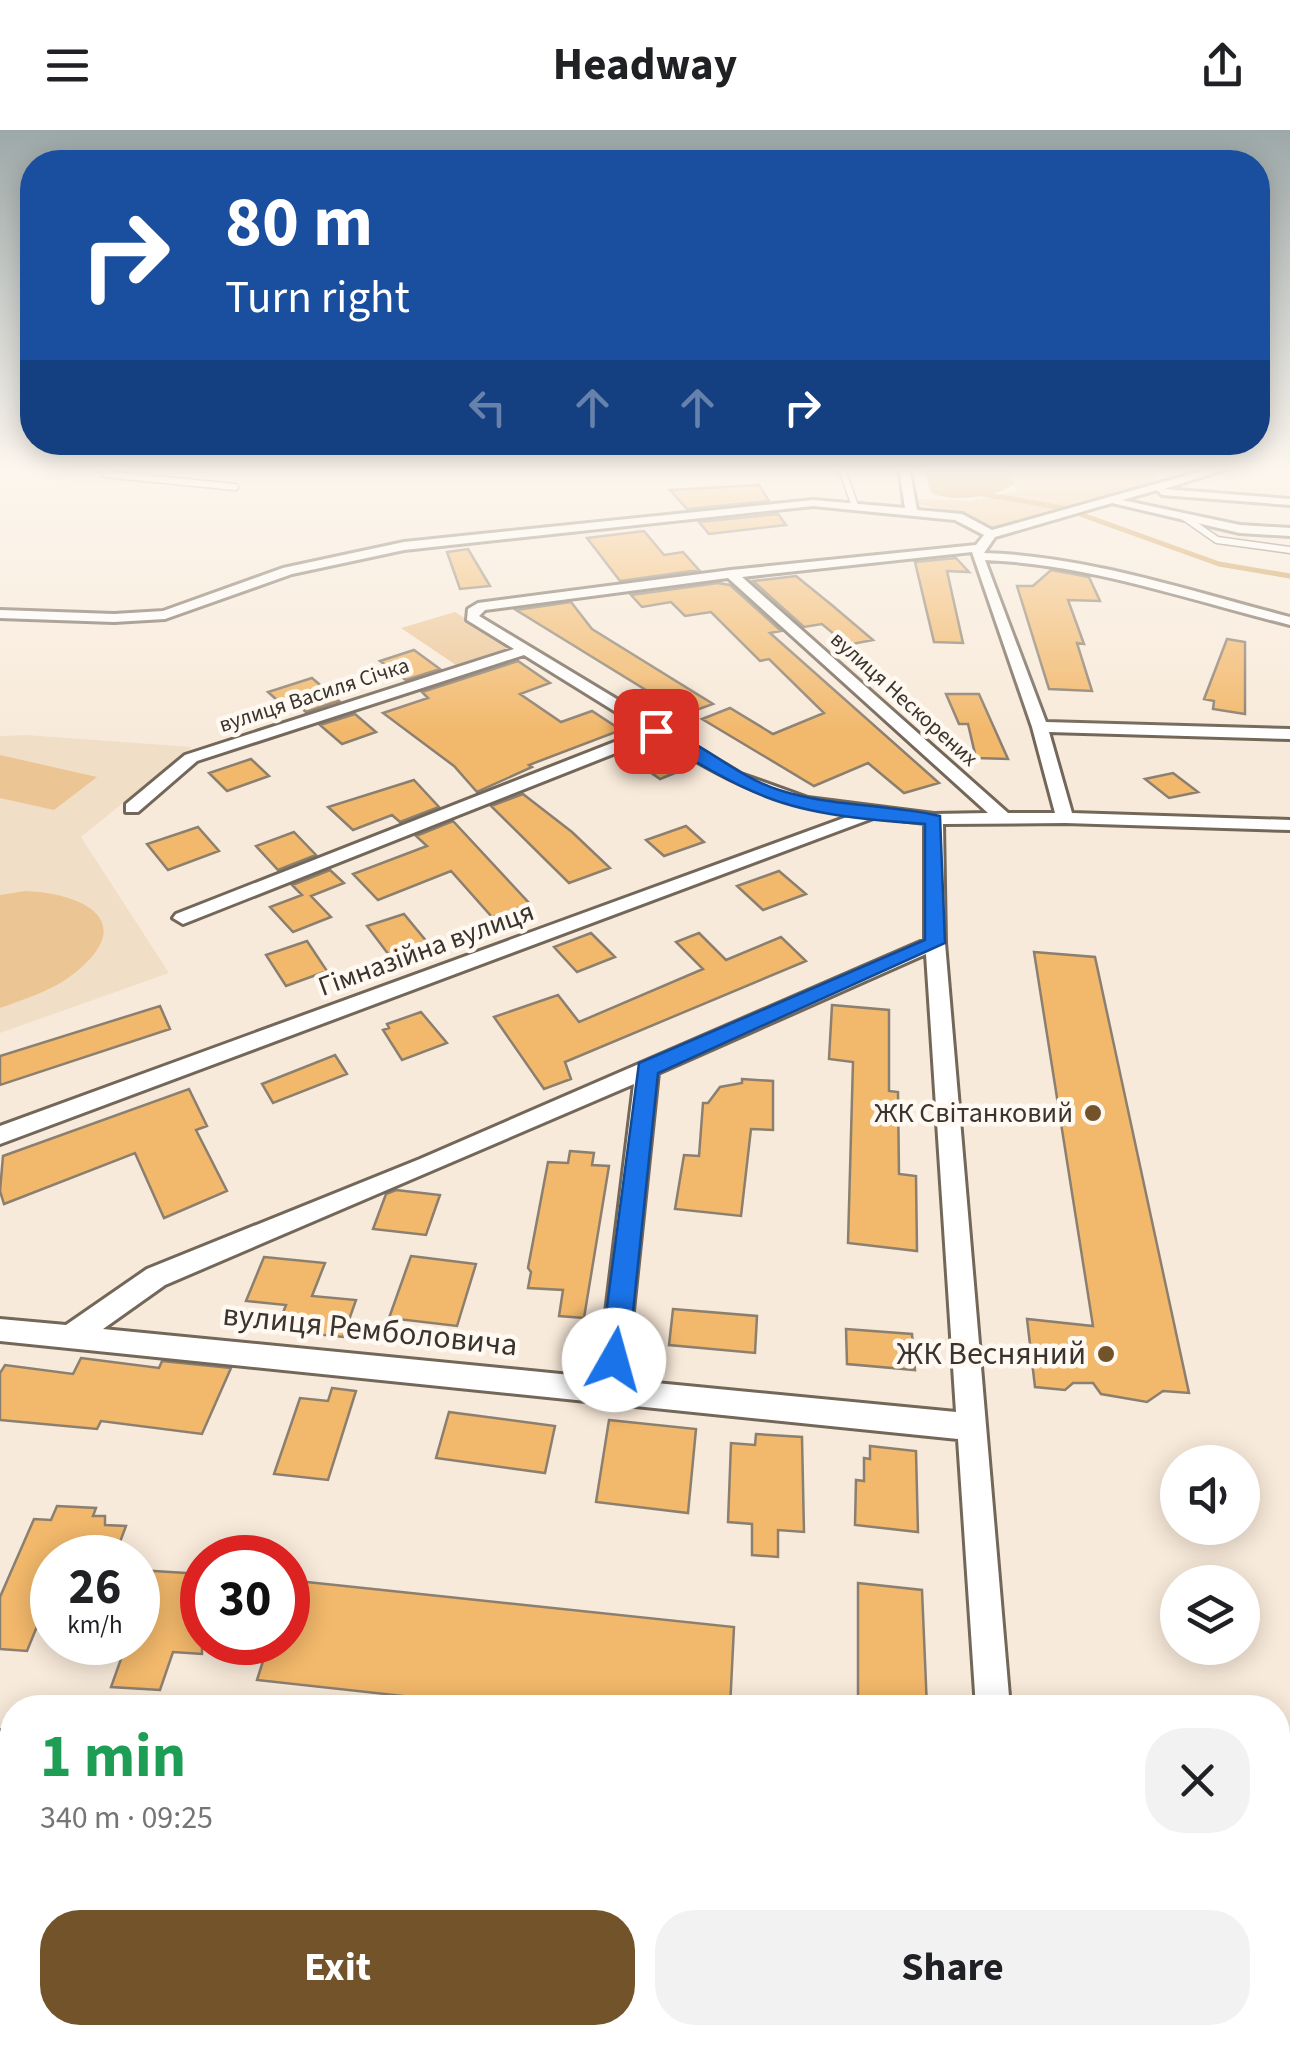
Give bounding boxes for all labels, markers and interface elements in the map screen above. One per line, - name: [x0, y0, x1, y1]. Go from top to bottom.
- text: Headway: [553, 33, 737, 97]
- icon: menu: [40, 38, 95, 93]
- icon: share: [1195, 38, 1250, 93]
- text: 80 m: [225, 173, 373, 273]
- icon: right: [60, 190, 190, 320]
- text: Turn right: [225, 266, 410, 330]
- icon: left: [460, 380, 515, 435]
- icon: ahead: [565, 380, 620, 435]
- icon: ahead: [670, 380, 725, 435]
- icon: right: [775, 380, 830, 435]
- street label: вулиця Нескорених: [823, 624, 985, 774]
- street label: вулиця Василя Січка: [215, 649, 413, 741]
- pin: [614, 689, 699, 774]
- icon: arrive: [629, 704, 684, 759]
- street label: Гімназійна вулиця: [312, 891, 540, 1007]
- place label: ЖК Світанковий: [874, 1093, 1073, 1133]
- marker: ЖК Світанковий: [1082, 1102, 1104, 1124]
- street label: вулиця Ремболовича: [220, 1292, 520, 1368]
- position arrow: [562, 1308, 666, 1412]
- place label: ЖК Весняний: [897, 1331, 1086, 1377]
- marker: ЖК Весняний: [1095, 1343, 1117, 1365]
- map controls: [1160, 1445, 1260, 1665]
- button: sound: [1160, 1445, 1260, 1545]
- speed limit sign: 30: [180, 1535, 310, 1665]
- text: 26: [69, 1552, 121, 1623]
- button: layers: [1160, 1565, 1260, 1665]
- text: km/h: [67, 1607, 123, 1643]
- text: 1 min: [40, 1715, 186, 1800]
- button: close: [1145, 1728, 1250, 1833]
- text: 340 m · 09:25: [40, 1795, 213, 1841]
- button: Exit: [40, 1910, 635, 2025]
- button: Share: [655, 1910, 1250, 2025]

